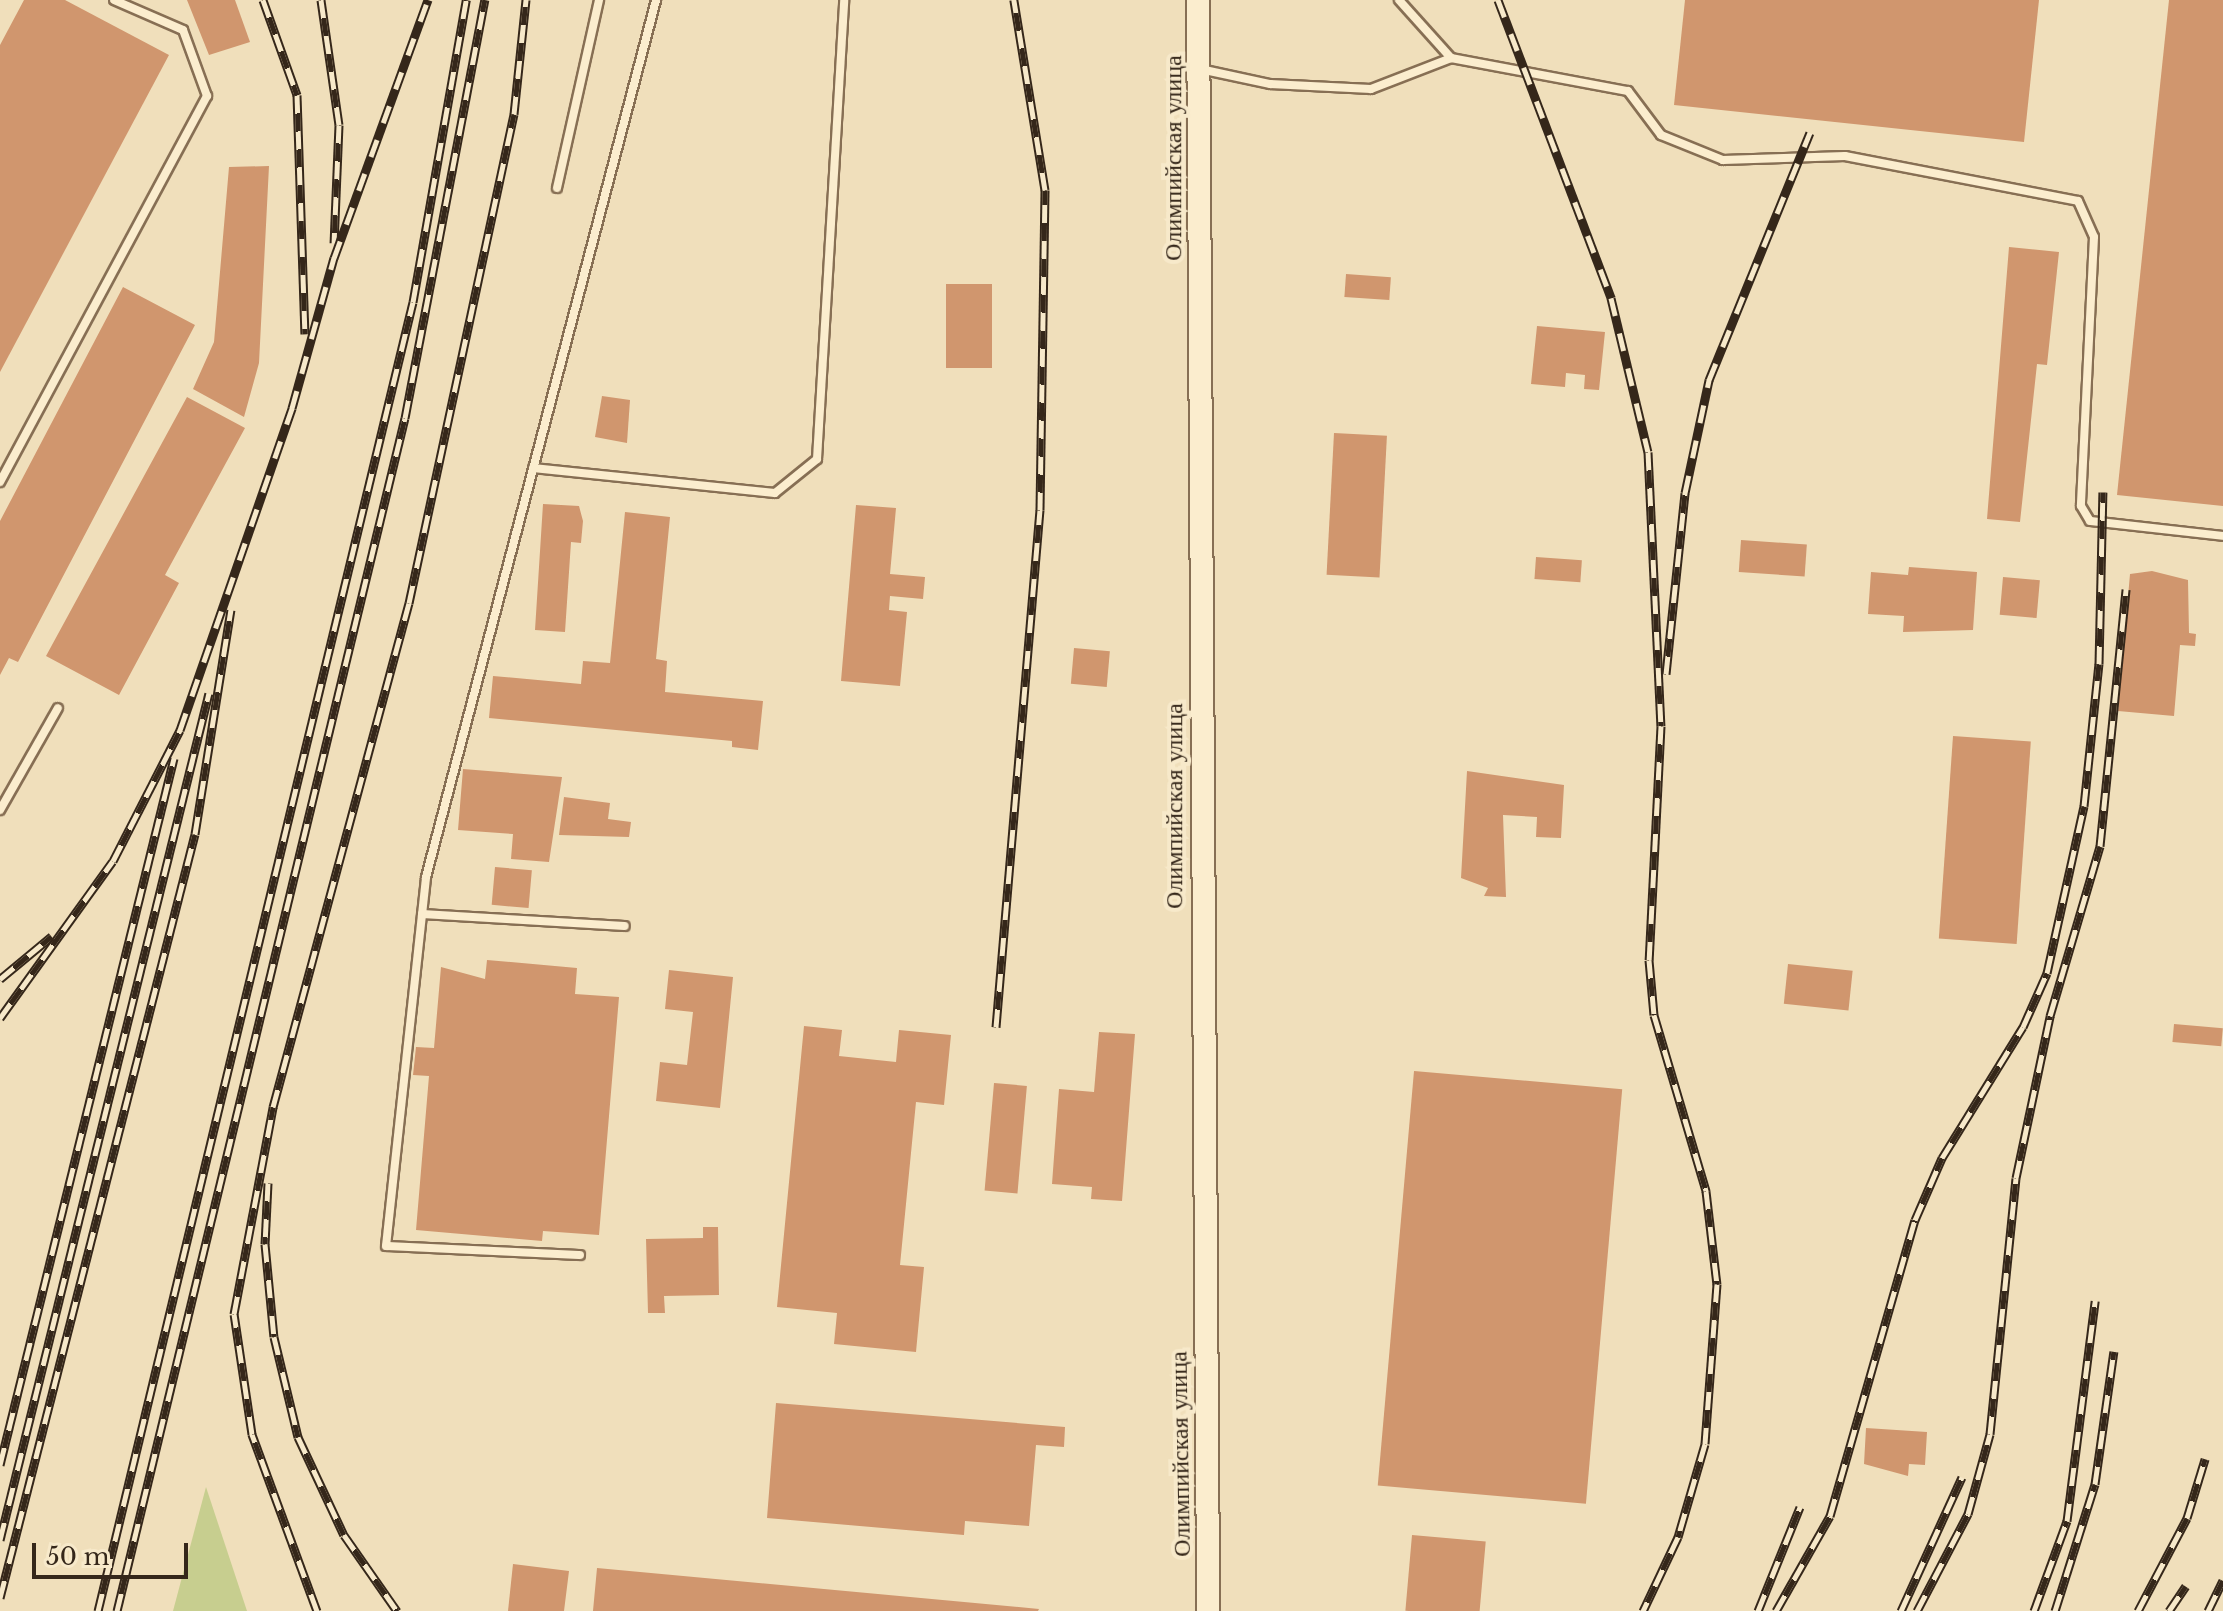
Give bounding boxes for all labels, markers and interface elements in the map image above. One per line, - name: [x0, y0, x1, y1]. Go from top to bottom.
- street label: Олимпийская улица: [1159, 55, 1187, 261]
- street label: Олимпийская улица: [1160, 703, 1188, 909]
- street label: Олимпийская улица: [1164, 1351, 1196, 1557]
- scale bar: [36, 1527, 192, 1577]
- text: 50 m: [46, 1542, 109, 1571]

